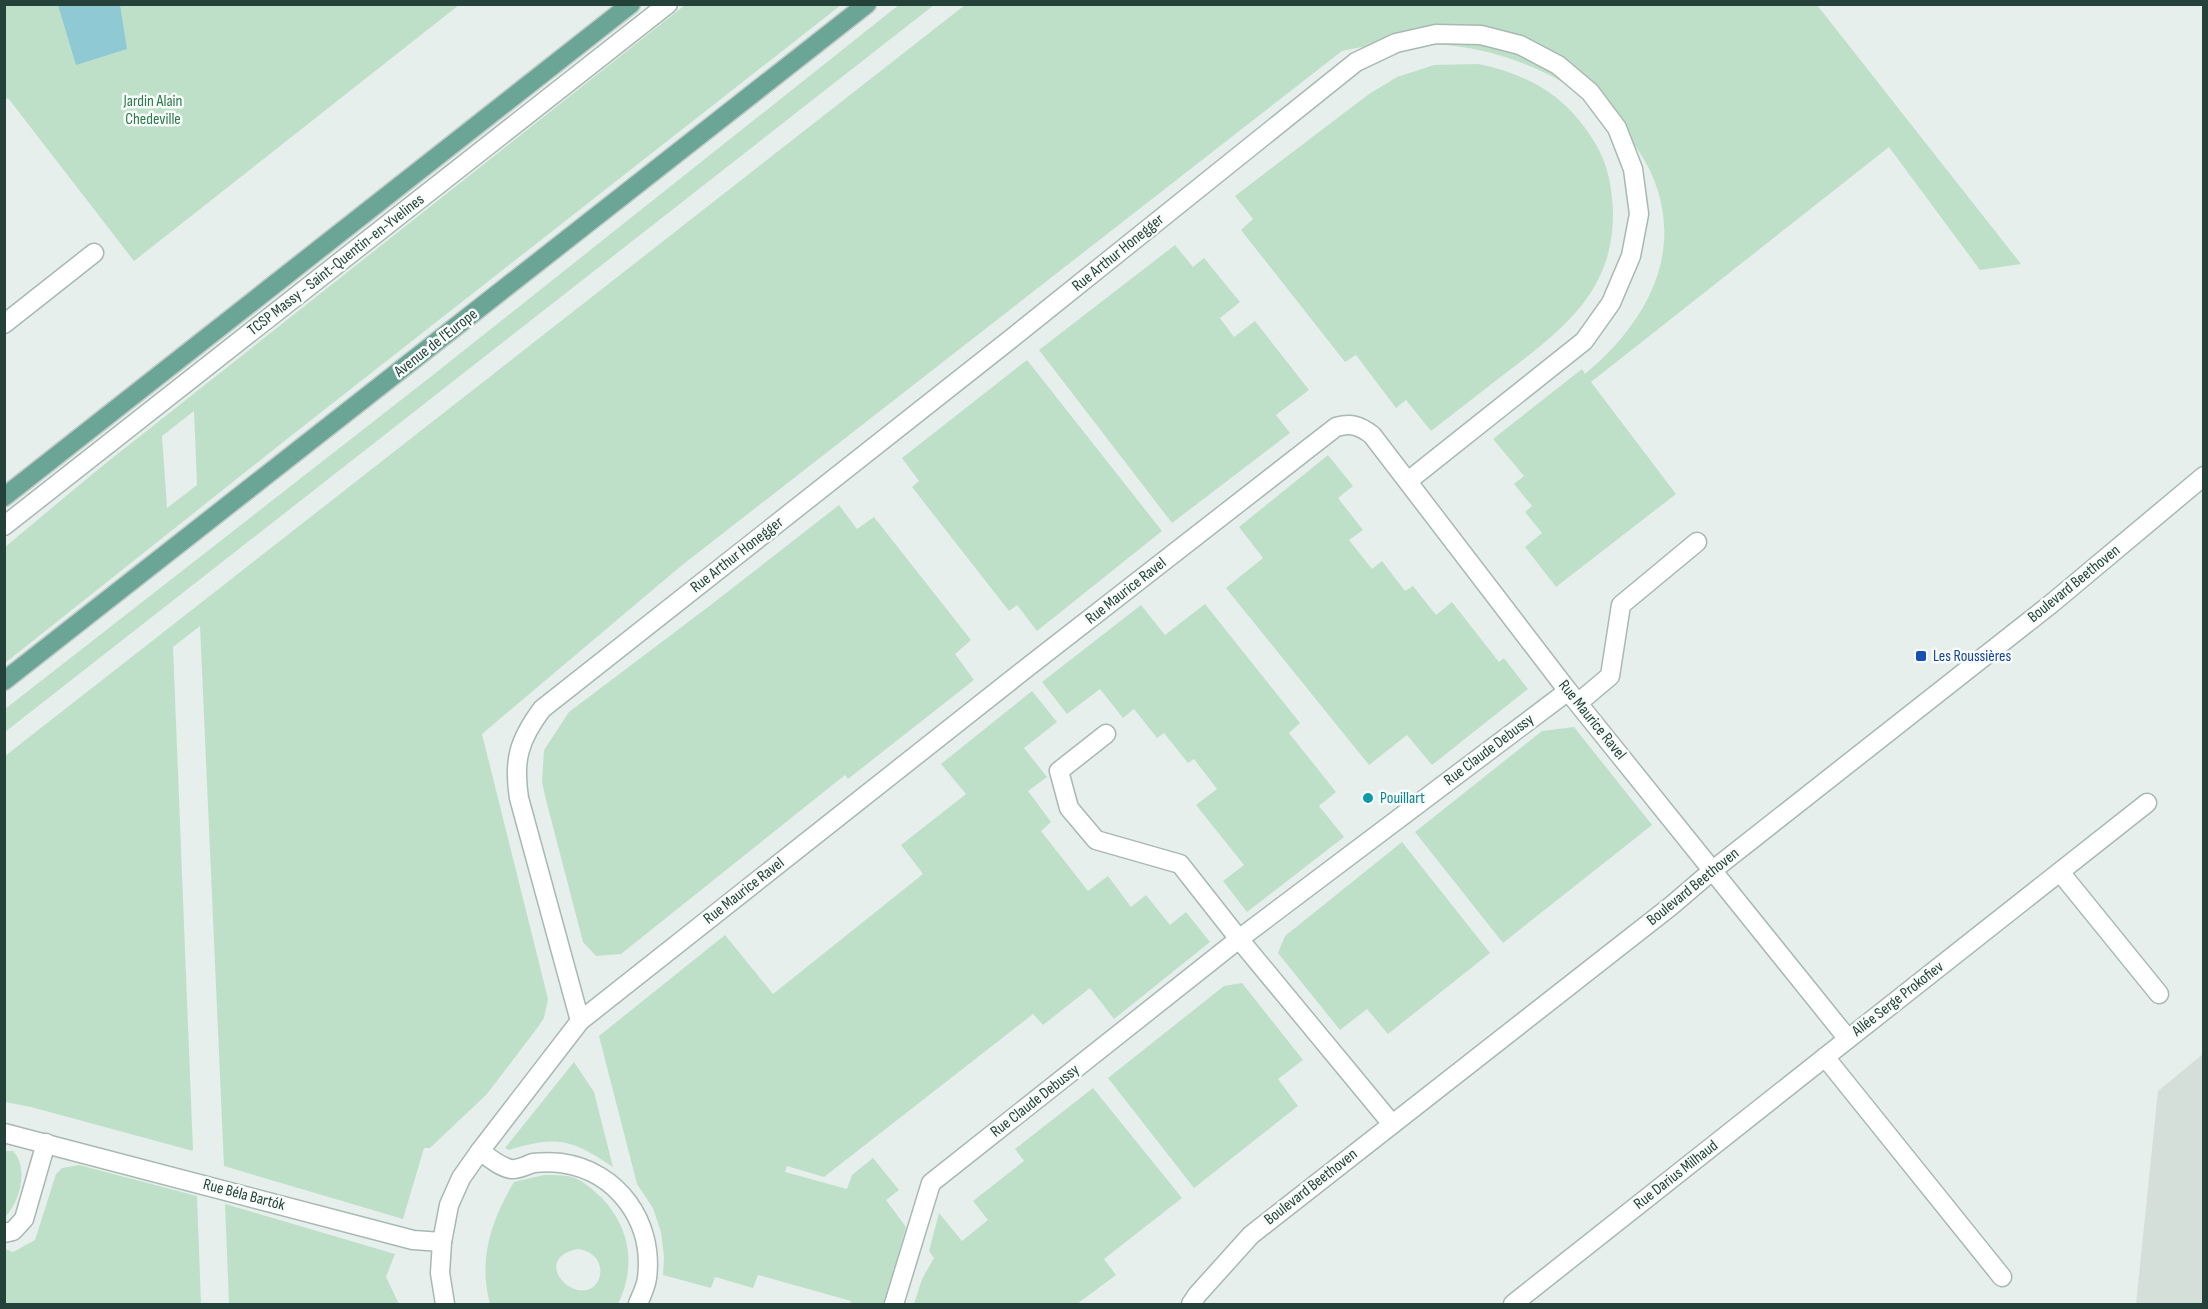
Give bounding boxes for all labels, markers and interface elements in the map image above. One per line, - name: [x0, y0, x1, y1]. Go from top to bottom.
- park label: Jardin Alain Chedeville: [123, 92, 182, 129]
- street label: TCSP Massy - Saint-Quentin-en-Yvelines: [244, 190, 428, 340]
- street label: Rue Arthur Honegger: [1068, 210, 1168, 296]
- street label: Avenue de l'Europe: [390, 305, 481, 382]
- street label: Rue Arthur Honegger: [687, 513, 787, 597]
- street label: Boulevard Beethoven: [2024, 541, 2124, 627]
- street label: Rue Maurice Ravel: [1082, 554, 1170, 628]
- place label: Les Roussières: [1933, 647, 2011, 666]
- marker: Les Roussières: [1914, 649, 1928, 663]
- street label: Rue Maurice Ravel: [1554, 676, 1630, 764]
- street label: Rue Claude Debussy: [1440, 710, 1538, 790]
- place label: Pouillart: [1380, 789, 1425, 808]
- marker: Pouillart: [1361, 791, 1375, 805]
- street label: Boulevard Beethoven: [1643, 844, 1743, 930]
- street label: Rue Maurice Ravel: [700, 854, 788, 928]
- street label: Allée Serge Prokofiev: [1848, 957, 1948, 1041]
- street label: Rue Claude Debussy: [987, 1060, 1083, 1142]
- street label: Rue Darius Milhaud: [1630, 1136, 1722, 1214]
- street label: Boulevard Beethoven: [1261, 1145, 1361, 1229]
- street label: Rue Béla Bartók: [201, 1175, 287, 1215]

